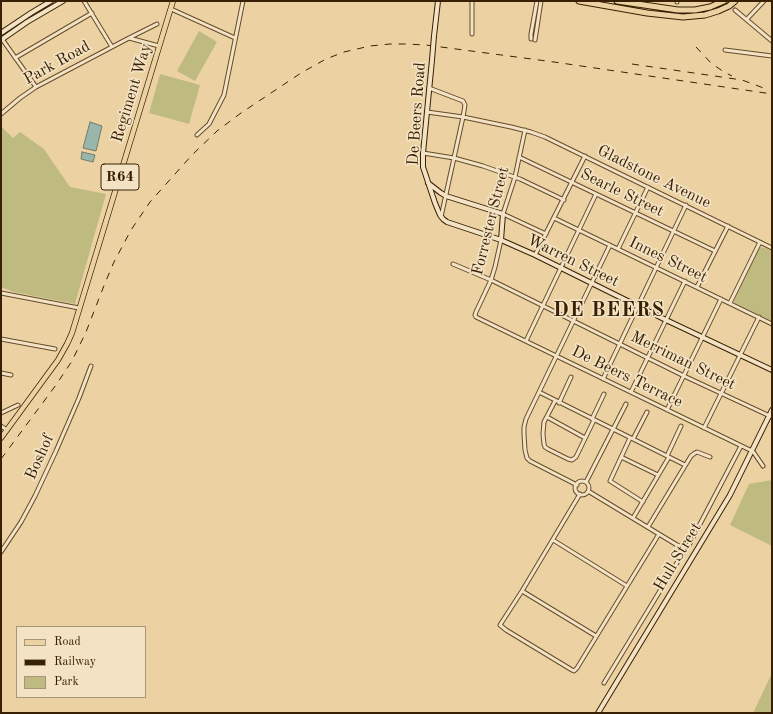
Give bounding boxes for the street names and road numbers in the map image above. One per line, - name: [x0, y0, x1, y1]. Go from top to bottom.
- street label: Park Road: [20, 37, 94, 89]
- street label: Regiment Way: [108, 41, 156, 145]
- street label: De Beers Road: [404, 62, 430, 166]
- street label: Gladstone Avenue: [594, 141, 714, 213]
- road number: R64: [101, 164, 139, 190]
- street label: Forrester Street: [468, 165, 514, 277]
- street label: Searle Street: [577, 165, 667, 221]
- street label: Warren Street: [524, 231, 622, 291]
- street label: Innes Street: [626, 233, 710, 287]
- street label: Merriman Street: [627, 327, 739, 395]
- street label: De Beers Terrace: [568, 342, 686, 412]
- street label: Boshof: [22, 431, 58, 483]
- street label: Hull Street: [650, 519, 706, 595]

